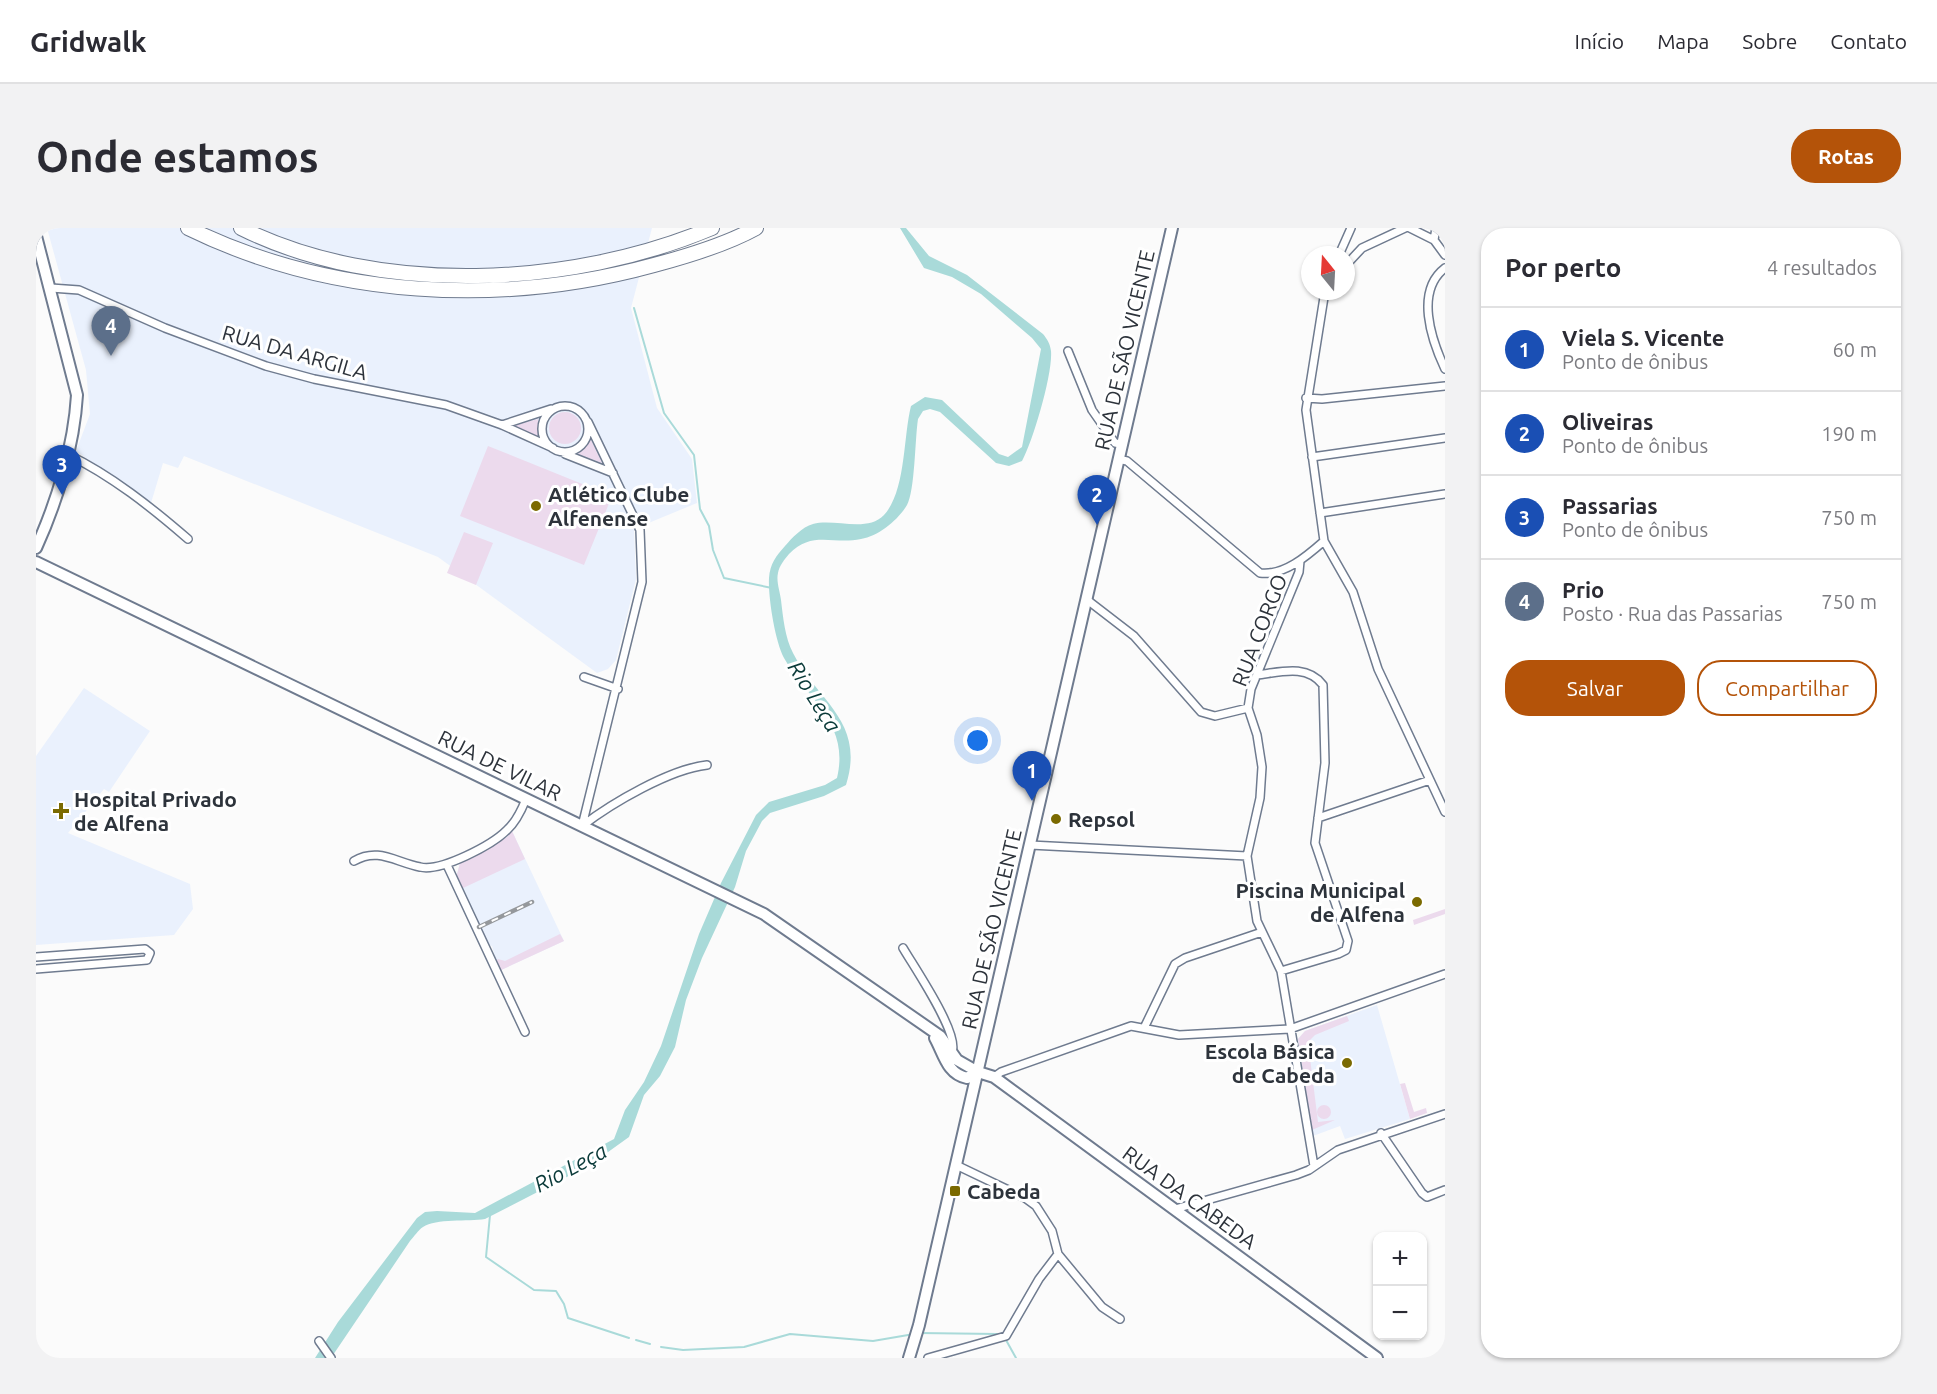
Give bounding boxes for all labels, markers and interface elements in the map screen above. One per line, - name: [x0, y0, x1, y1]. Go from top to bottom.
- text: Gridwalk: [30, 26, 147, 57]
- text: Início: [1575, 29, 1624, 53]
- text: Mapa: [1657, 29, 1709, 53]
- text: Sobre: [1742, 29, 1797, 53]
- text: Contato: [1830, 29, 1907, 53]
- button: Rotas: [1791, 129, 1901, 183]
- text: Onde estamos: [36, 133, 319, 180]
- north arrow: [1301, 246, 1355, 300]
- street label: RUA DE SÃO VICENTE: [1089, 248, 1159, 452]
- text: Por perto: [1505, 253, 1621, 282]
- text: 4 resultados: [1767, 256, 1877, 279]
- pin: 4: [92, 306, 130, 356]
- street label: RUA DA ARGILA: [220, 320, 371, 384]
- text: Viela S. Vicente: [1562, 325, 1724, 350]
- text: 1: [1519, 338, 1530, 361]
- text: 60 m: [1833, 338, 1877, 361]
- text: Ponto de ônibus: [1562, 350, 1708, 373]
- text: Oliveiras: [1562, 409, 1653, 434]
- text: 2: [1519, 422, 1530, 445]
- text: 190 m: [1821, 422, 1877, 445]
- text: Ponto de ônibus: [1562, 434, 1708, 457]
- pin: 3: [42, 446, 82, 495]
- pin: 2: [1078, 476, 1116, 525]
- place label: Atlético Clube Alfenense: [548, 482, 689, 530]
- text: Passarias: [1562, 493, 1658, 518]
- marker: Atlético Clube Alfenense: [529, 499, 543, 513]
- text: 3: [1519, 506, 1530, 529]
- text: 750 m: [1821, 506, 1877, 529]
- text: Ponto de ônibus: [1562, 518, 1708, 541]
- street label: RUA CORGO: [1227, 571, 1291, 689]
- text: Prio: [1562, 577, 1604, 602]
- text: 4: [1519, 590, 1530, 613]
- text: 750 m: [1821, 590, 1877, 613]
- text: Posto · Rua das Passarias: [1562, 602, 1783, 625]
- water label: Rio Leça: [783, 656, 847, 736]
- button: Salvar: [1505, 660, 1685, 716]
- button: Compartilhar: [1697, 660, 1877, 716]
- street label: RUA DE VILAR: [435, 725, 565, 805]
- your location: [963, 726, 992, 755]
- pin: 1: [1012, 752, 1052, 801]
- place label: Hospital Privado de Alfena: [74, 787, 237, 835]
- marker: Hospital Privado de Alfena: [52, 802, 70, 820]
- place label: Repsol: [1068, 807, 1135, 831]
- marker: Repsol: [1049, 812, 1063, 826]
- street label: RUA DE SÃO VICENTE: [956, 827, 1026, 1031]
- place label: Piscina Municipal de Alfena: [1236, 878, 1405, 926]
- marker: Piscina Municipal de Alfena: [1410, 895, 1424, 909]
- place label: Escola Básica de Cabeda: [1205, 1039, 1335, 1087]
- marker: Escola Básica de Cabeda: [1340, 1056, 1354, 1070]
- water label: Rio Leça: [529, 1137, 611, 1197]
- street label: RUA DA CABEDA: [1119, 1140, 1262, 1254]
- place label: Cabeda: [967, 1179, 1041, 1203]
- marker: Cabeda: [948, 1184, 962, 1198]
- map controls: [1373, 1232, 1427, 1340]
- button: +: [1373, 1232, 1427, 1286]
- button: −: [1373, 1286, 1427, 1340]

